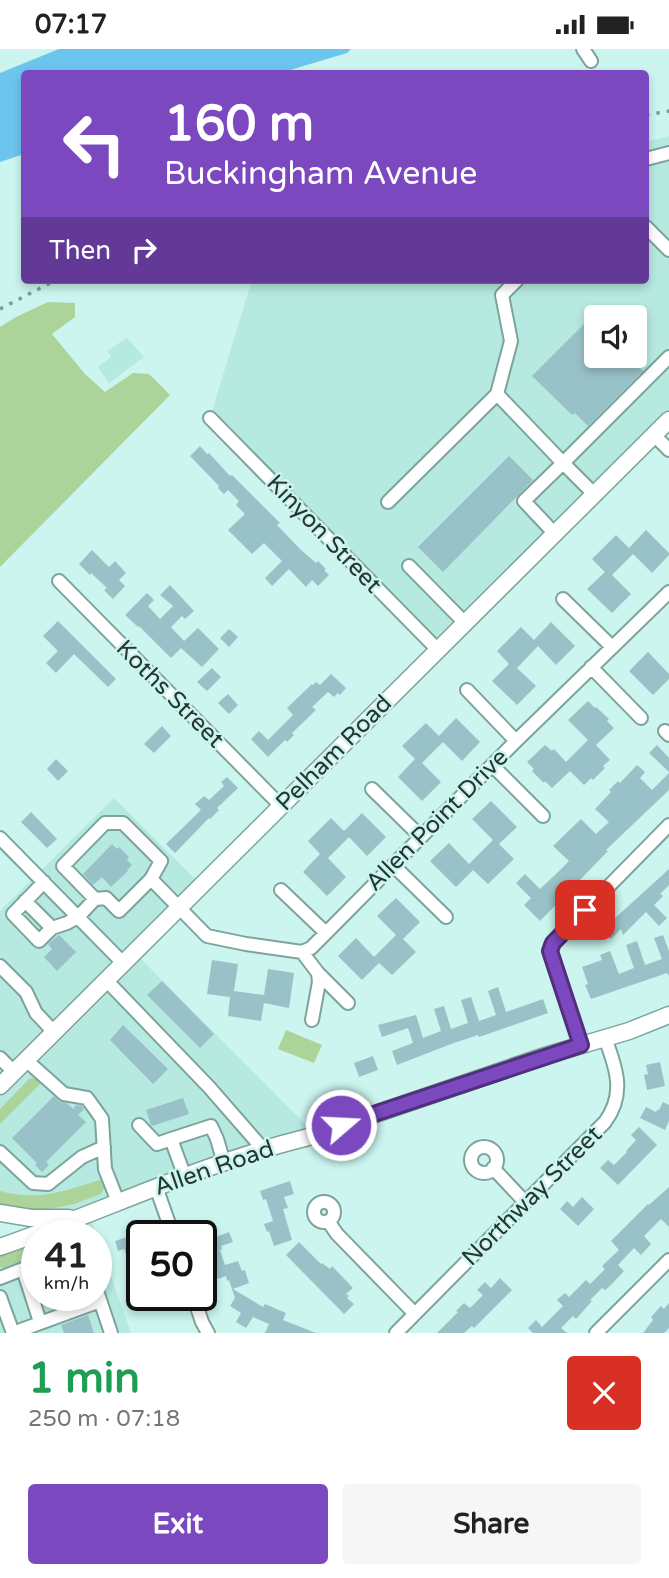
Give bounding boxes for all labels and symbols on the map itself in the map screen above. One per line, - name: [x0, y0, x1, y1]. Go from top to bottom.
- street label: Kinyon Street: [260, 469, 388, 599]
- street label: Koths Street: [110, 634, 230, 754]
- street label: Pelham Road: [270, 689, 398, 817]
- street label: Allen Point Drive: [360, 743, 514, 897]
- pin: [555, 880, 615, 940]
- position arrow: [304, 1088, 378, 1162]
- street label: Northway Street: [456, 1120, 608, 1272]
- street label: Allen Road: [150, 1134, 278, 1202]
- speed limit sign: 50: [126, 1220, 217, 1311]

